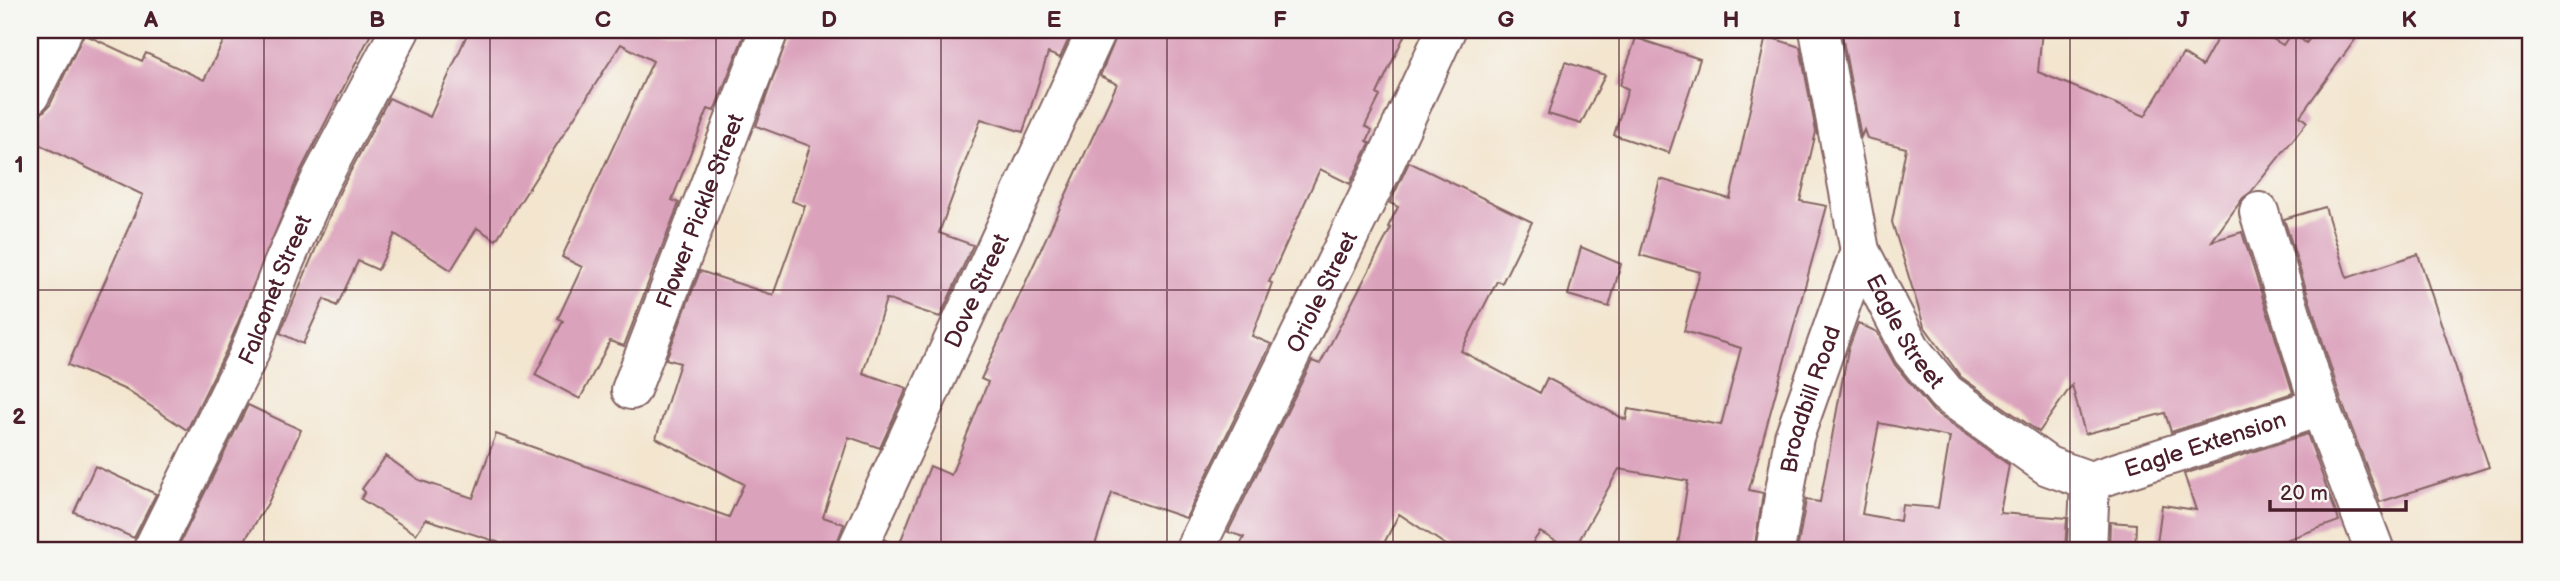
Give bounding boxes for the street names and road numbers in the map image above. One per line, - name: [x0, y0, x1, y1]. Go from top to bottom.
- street label: Flower Pickle Street: [651, 110, 751, 312]
- street label: Falconet Street: [233, 211, 318, 370]
- street label: Oriole Street: [1281, 227, 1364, 357]
- street label: Dove Street: [939, 229, 1016, 353]
- street label: Eagle Street: [1859, 270, 1950, 395]
- street label: Broadbill Road: [1775, 322, 1847, 475]
- street label: Eagle Extension: [2121, 406, 2290, 484]

